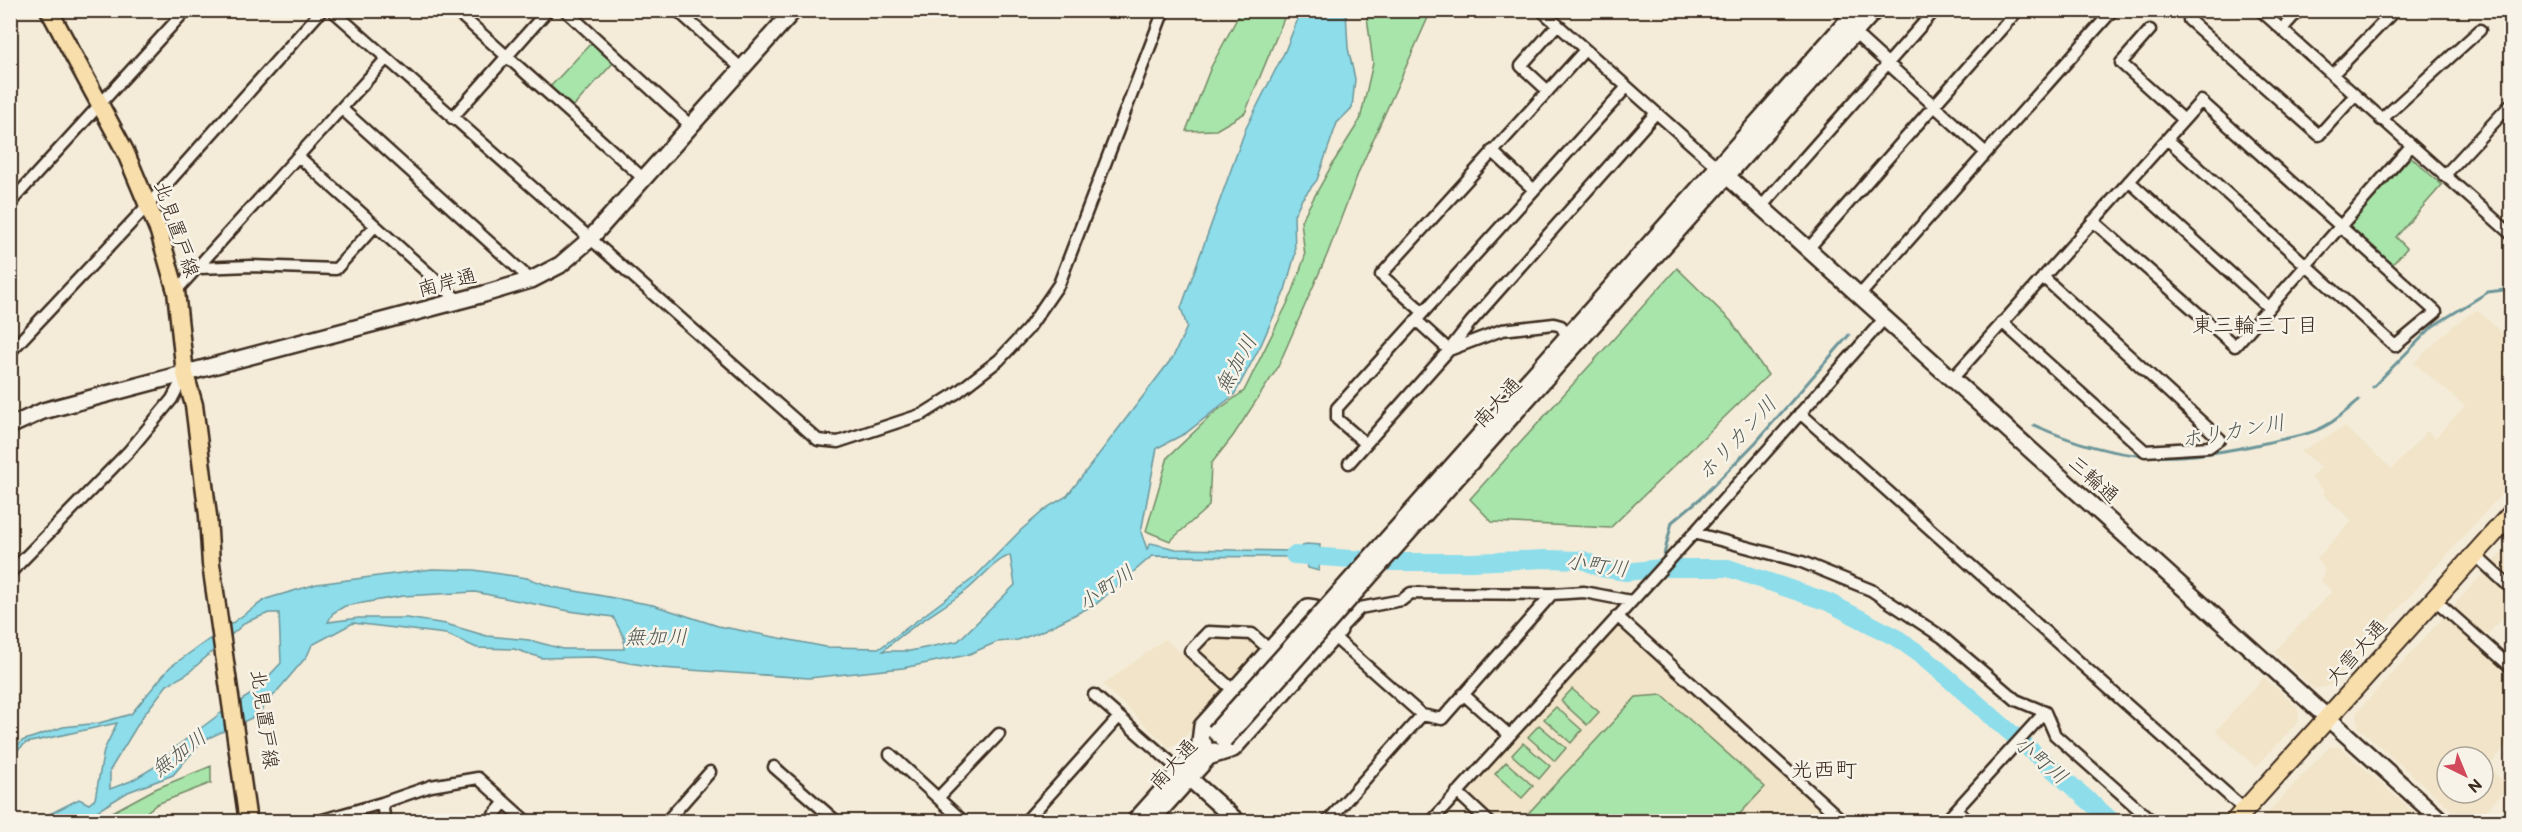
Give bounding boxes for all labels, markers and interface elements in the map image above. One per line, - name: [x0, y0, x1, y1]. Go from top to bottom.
- street label: 北見置戸線: [148, 178, 204, 281]
- street label: 南岸通: [415, 264, 479, 302]
- district label: 東三輪三丁目: [2192, 313, 2318, 338]
- water label: 無加川: [1210, 331, 1263, 398]
- street label: 南大通: [1468, 373, 1527, 433]
- water label: ホリカン川: [1692, 391, 1782, 485]
- water label: ホリカン川: [2179, 410, 2287, 453]
- street label: 三輪通: [2063, 451, 2124, 509]
- water label: 小町川: [1564, 549, 1630, 582]
- water label: 小町川: [1073, 560, 1139, 617]
- street label: 大雪大通: [2321, 615, 2392, 690]
- water label: 無加川: [625, 625, 688, 650]
- street label: 北見置戸線: [245, 668, 283, 770]
- water label: 無加川: [147, 724, 212, 782]
- water label: 小町川: [2009, 731, 2073, 790]
- street label: 南大通: [1145, 734, 1203, 795]
- north arrow: [2435, 745, 2495, 805]
- district label: 光西町: [1791, 757, 1857, 784]
- text: N: [2463, 774, 2485, 796]

